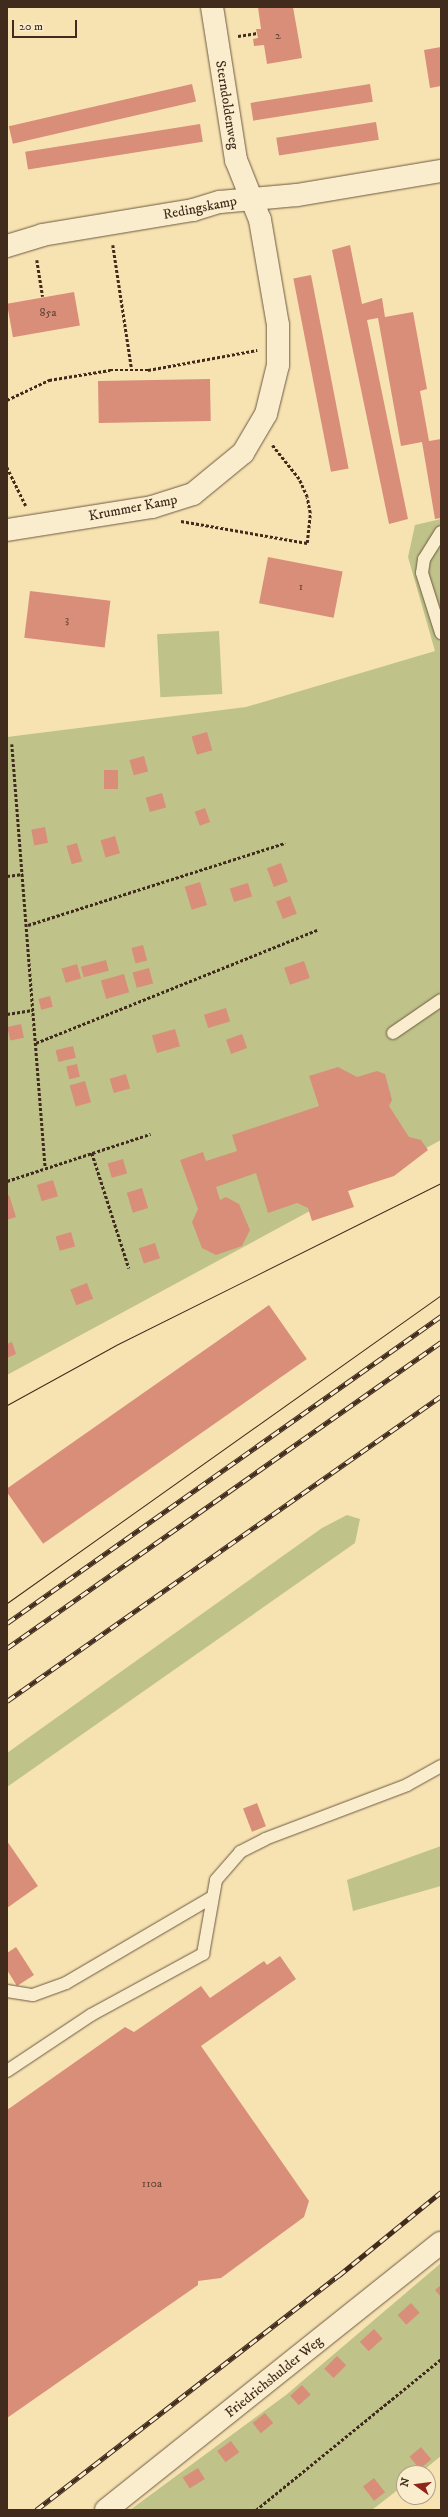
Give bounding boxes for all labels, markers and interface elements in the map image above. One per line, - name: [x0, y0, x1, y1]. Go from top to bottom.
- scale bar: [14, 12, 79, 38]
- text: 20 m: [19, 19, 43, 34]
- house number: 2: [275, 29, 281, 43]
- street label: Sterndoldenweg: [212, 59, 242, 151]
- street label: Redingskamp: [162, 193, 238, 223]
- house number: 85a: [39, 306, 57, 320]
- street label: Krummer Kamp: [87, 491, 179, 525]
- house number: 1: [299, 580, 303, 594]
- house number: 3: [65, 613, 69, 627]
- house number: 110a: [142, 2177, 162, 2191]
- street label: Friedrichshulder Weg: [222, 2333, 326, 2421]
- north arrow: [396, 2465, 436, 2505]
- text: N: [397, 2476, 413, 2488]

